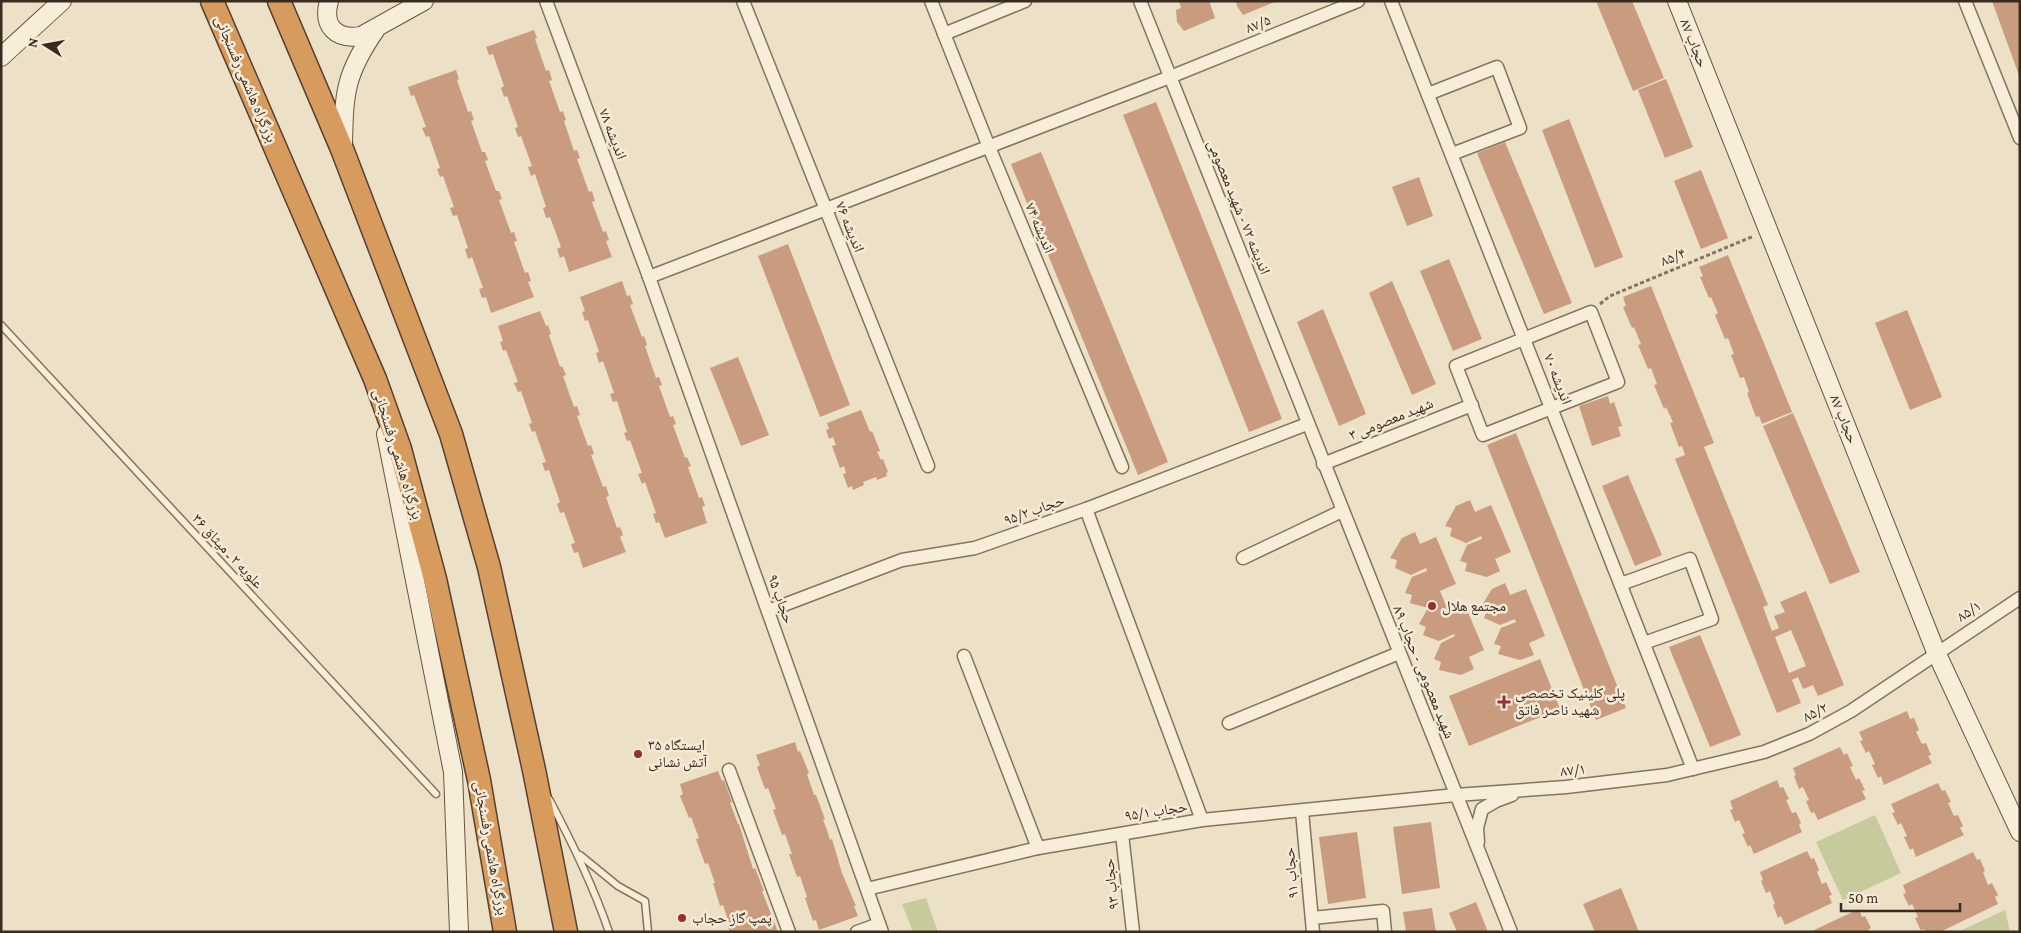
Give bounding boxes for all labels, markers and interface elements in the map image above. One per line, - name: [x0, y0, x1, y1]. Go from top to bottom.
- street label: ۸۷/۵: [1243, 12, 1273, 36]
- street label: بزرگراه هاشمی رفسنجانی: [210, 13, 280, 146]
- street label: حجاب ۸۷: [1677, 16, 1711, 70]
- north arrow: [20, 20, 70, 70]
- text: N: [23, 36, 41, 49]
- street label: اندیشه ۷۸: [596, 106, 630, 162]
- street label: اندیشه ۷۲ - شهید معصومی: [1203, 137, 1273, 277]
- street label: اندیشه ۷۶: [832, 199, 867, 255]
- street label: اندیشه ۷۴: [1022, 200, 1058, 256]
- street label: ۸۵/۴: [1658, 245, 1688, 269]
- street label: اندیشه ۷۰: [1541, 351, 1575, 407]
- street label: بزرگراه هاشمی رفسنجانی: [369, 387, 426, 522]
- street label: حجاب ۸۷: [1827, 392, 1861, 446]
- street label: شهید معصومی ۳: [1347, 395, 1436, 445]
- street label: حجاب ۹۵/۲: [1002, 492, 1067, 529]
- street label: علویه ۲ ـ میثاق ۳۶: [188, 510, 267, 593]
- street label: حجاب ۹۵: [764, 572, 797, 626]
- street label: ۸۵/۱: [1954, 597, 1984, 625]
- place label: مجتمع هلال: [1442, 598, 1506, 616]
- marker: مجتمع هلال: [1426, 600, 1438, 612]
- street label: شهید معصومی - حجاب ۸۹: [1388, 603, 1458, 742]
- place label: پلی کلینیک تخصصی شهید ناصر فاتق: [1515, 685, 1625, 720]
- marker: پلی کلینیک تخصصی شهید ناصر فاتق: [1497, 695, 1511, 709]
- street label: ۸۵/۲: [1800, 699, 1830, 725]
- place label: ایستگاه ۳۵ آتش نشانی: [648, 737, 708, 772]
- marker: ایستگاه ۳۵ آتش نشانی: [632, 748, 644, 760]
- street label: ۸۷/۱: [1559, 761, 1587, 779]
- street label: بزرگراه هاشمی رفسنجانی: [469, 780, 511, 917]
- street label: حجاب ۹۵/۱: [1123, 798, 1189, 824]
- street label: حجاب ۹۱: [1281, 846, 1302, 899]
- street label: حجاب ۹۳: [1100, 857, 1122, 910]
- scale bar: [1841, 880, 1960, 912]
- text: 50 m: [1848, 890, 1878, 906]
- place label: پمپ گاز حجاب: [692, 910, 772, 927]
- marker: پمپ گاز حجاب: [676, 912, 688, 924]

